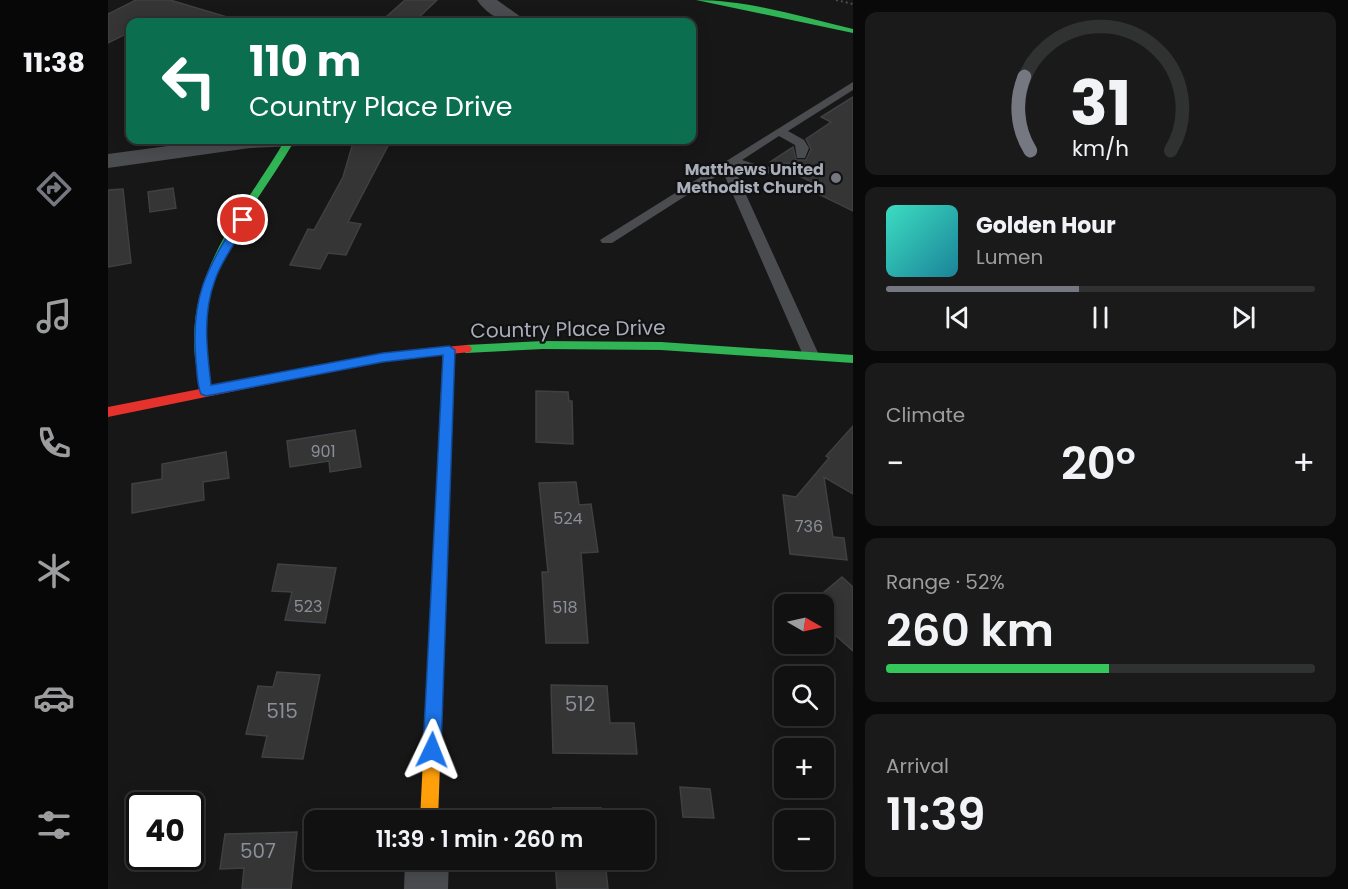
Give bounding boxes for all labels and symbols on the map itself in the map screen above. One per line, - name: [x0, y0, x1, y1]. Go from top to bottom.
- place label: Matthews United Methodist Church: [677, 158, 824, 199]
- marker: Matthews United Methodist Church: [829, 171, 843, 185]
- pin: [217, 194, 268, 245]
- street label: Country Place Drive: [470, 313, 666, 345]
- house number: 901: [310, 440, 336, 463]
- house number: 524: [553, 507, 583, 530]
- house number: 736: [795, 515, 823, 538]
- north arrow: [774, 594, 834, 654]
- house number: 523: [294, 595, 322, 618]
- house number: 518: [552, 596, 578, 619]
- house number: 512: [565, 690, 595, 718]
- house number: 515: [266, 697, 298, 725]
- position arrow: [400, 718, 464, 782]
- speed limit sign: 40: [126, 792, 204, 870]
- house number: 507: [240, 837, 276, 865]

